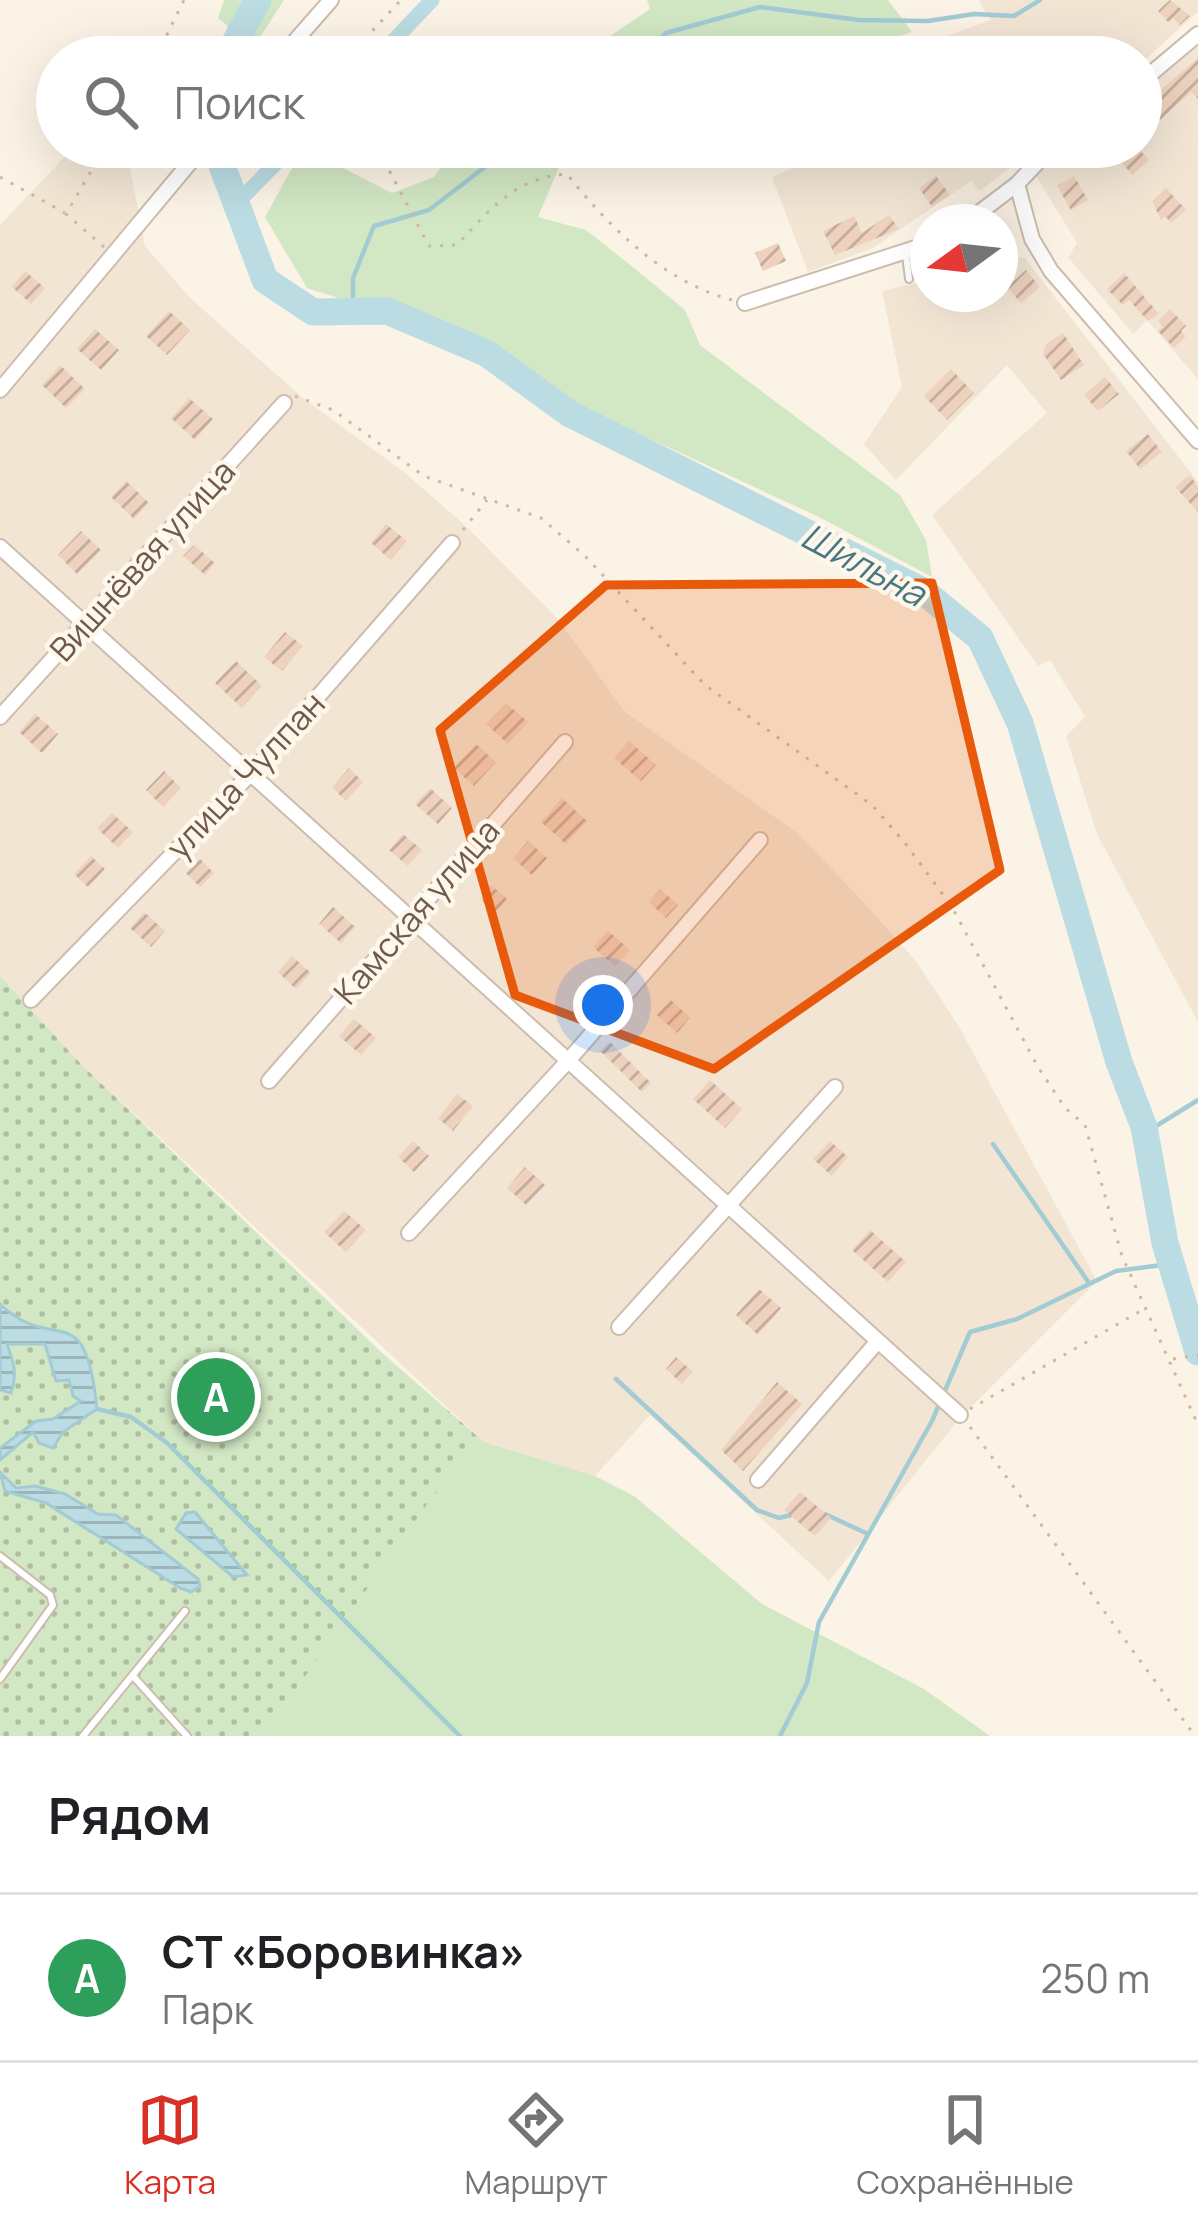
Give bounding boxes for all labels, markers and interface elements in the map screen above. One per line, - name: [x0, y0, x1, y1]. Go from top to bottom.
- search box: [36, 36, 1162, 168]
- icon: search: [78, 69, 144, 135]
- text: Поиск: [174, 71, 305, 133]
- north arrow: [910, 204, 1018, 312]
- street label: Вишнёвая улица: [39, 449, 245, 671]
- water label: Шильна: [793, 511, 936, 618]
- street label: улица Чулпан: [156, 682, 334, 868]
- street label: Камская улица: [323, 809, 509, 1013]
- your location: [573, 975, 633, 1035]
- pin: A: [177, 1352, 255, 1442]
- text: Рядом: [48, 1780, 211, 1849]
- text: СТ «Боровинка»: [162, 1920, 526, 1982]
- text: A: [74, 1951, 100, 2005]
- text: 250 m: [1041, 1951, 1150, 2005]
- text: Парк: [162, 1982, 253, 2036]
- tab: Карта: [124, 2087, 216, 2204]
- tab: Маршрут: [464, 2087, 608, 2204]
- tab: Сохранённые: [857, 2087, 1074, 2204]

